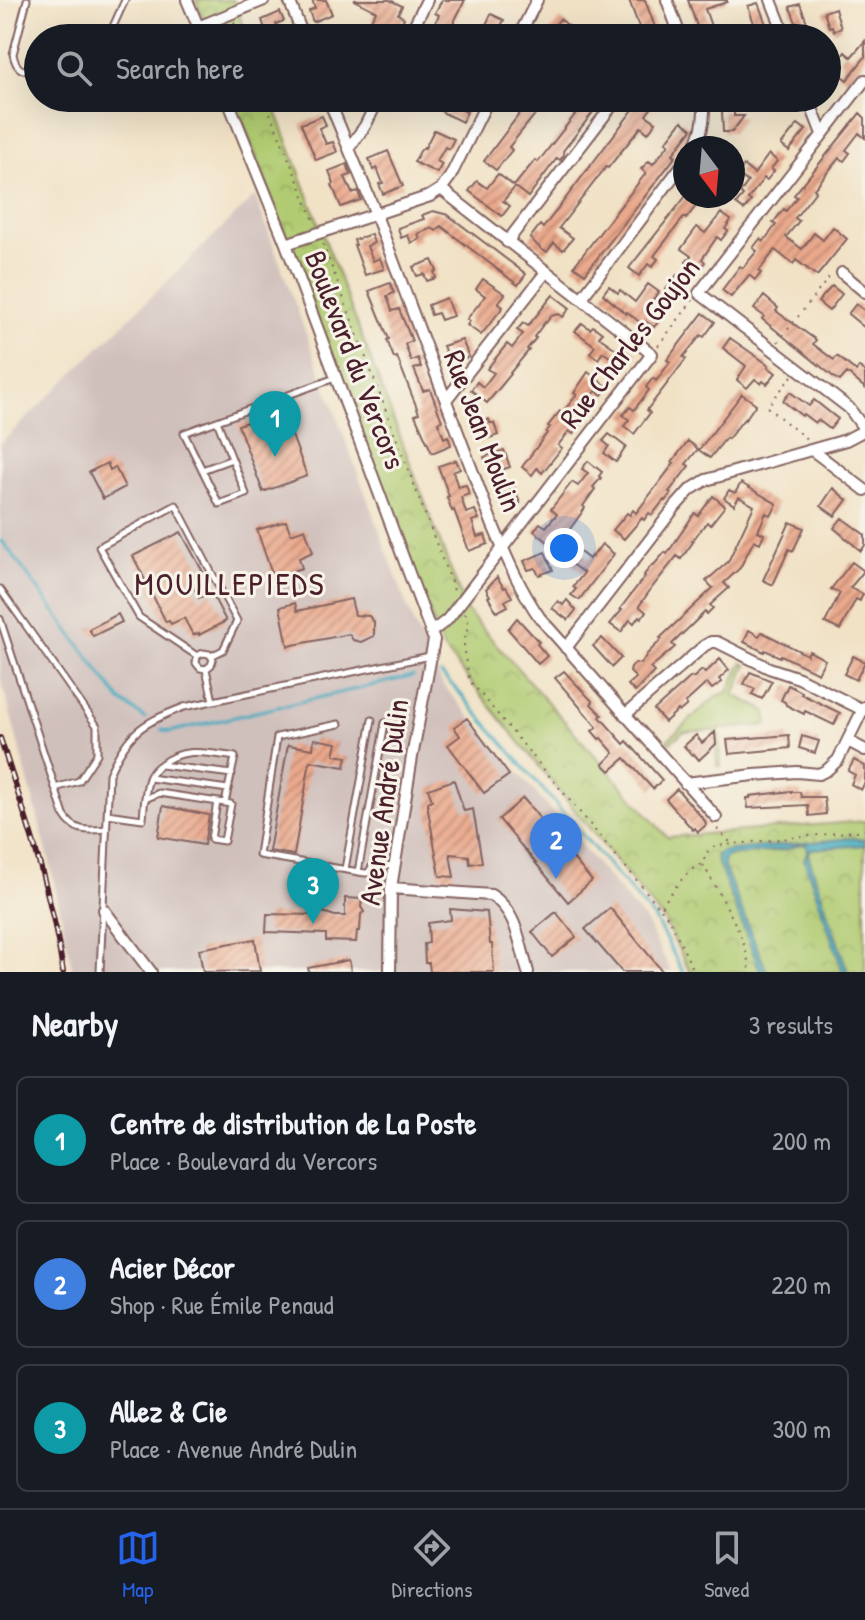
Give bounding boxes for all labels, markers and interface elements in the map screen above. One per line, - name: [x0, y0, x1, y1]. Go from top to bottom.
- search box: [24, 24, 841, 112]
- icon: search: [52, 46, 96, 90]
- text: Search here: [116, 48, 244, 88]
- north arrow: [673, 136, 745, 208]
- street label: Boulevard du Vercors: [296, 245, 416, 475]
- street label: Rue Charles Goujon: [550, 249, 709, 436]
- street label: Rue Jean Moulin: [435, 344, 533, 517]
- pin: 1: [249, 391, 301, 457]
- your location: [544, 528, 584, 568]
- district label: MOUILLEPIEDS: [135, 562, 325, 605]
- street label: Avenue André Dulin: [349, 696, 417, 908]
- pin: 2: [530, 813, 582, 879]
- pin: 3: [287, 858, 339, 924]
- text: Nearby: [32, 1001, 118, 1047]
- text: 3 results: [749, 1007, 833, 1042]
- text: Centre de distribution de La Poste: [110, 1103, 476, 1143]
- text: 1: [55, 1123, 65, 1158]
- text: 200 m: [772, 1123, 831, 1158]
- text: Place · Boulevard du Vercors: [110, 1143, 377, 1178]
- text: Acier Décor: [110, 1247, 235, 1287]
- text: 2: [54, 1267, 66, 1302]
- text: 220 m: [771, 1267, 831, 1302]
- text: Shop · Rue Émile Penaud: [110, 1287, 334, 1322]
- text: Allez & Cie: [110, 1391, 227, 1431]
- text: 3: [54, 1411, 66, 1446]
- text: 300 m: [772, 1411, 831, 1446]
- text: Place · Avenue André Dulin: [110, 1431, 357, 1466]
- tab: Map: [116, 1526, 160, 1604]
- tab: Directions: [392, 1526, 473, 1604]
- tab: Saved: [704, 1526, 749, 1604]

